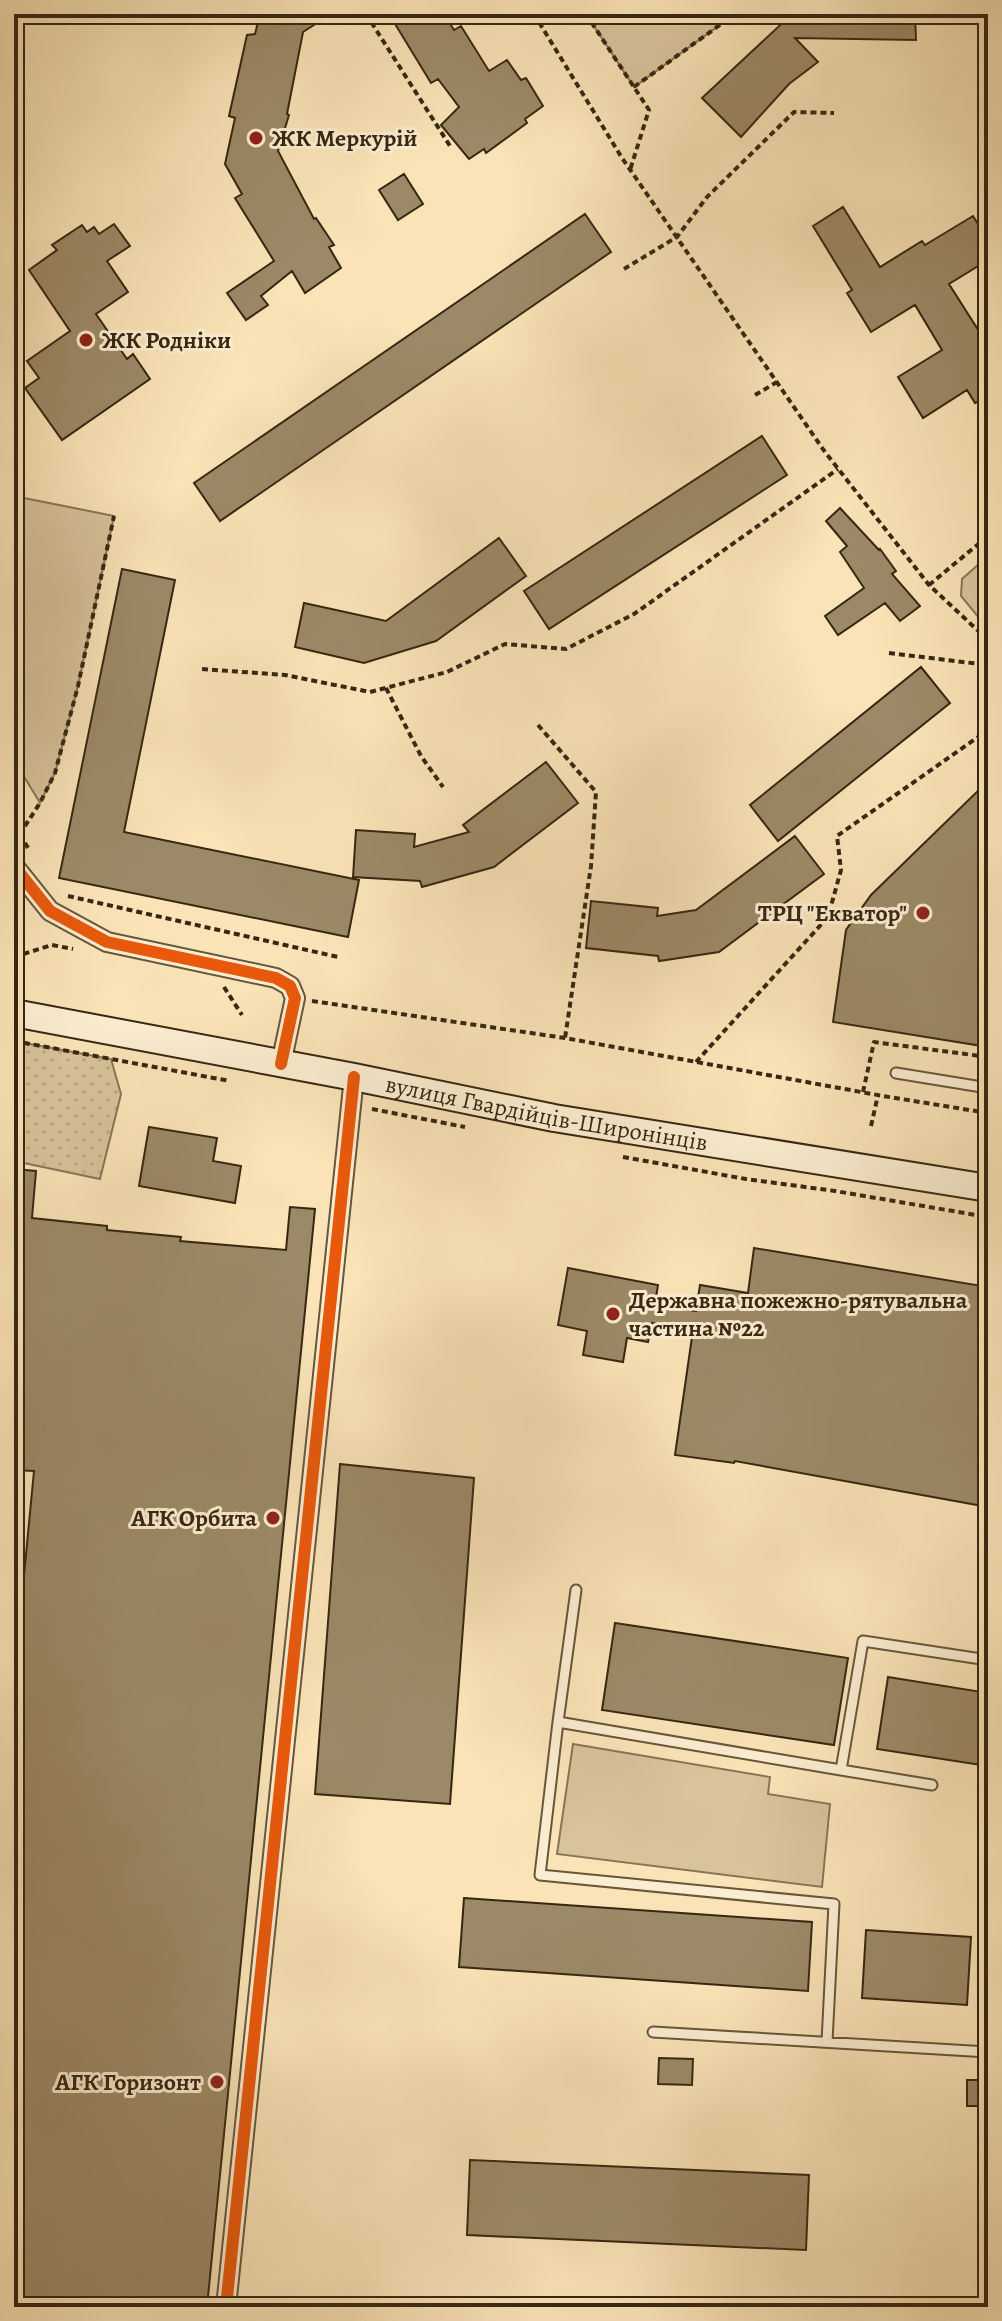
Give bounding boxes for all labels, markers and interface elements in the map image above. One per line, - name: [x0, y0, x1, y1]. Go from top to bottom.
- place label: ЖК Меркурій: [272, 122, 418, 154]
- marker: ЖК Меркурій: [247, 129, 265, 147]
- place label: ЖК Родніки: [102, 324, 231, 356]
- marker: ЖК Родніки: [77, 331, 95, 349]
- place label: ТРЦ "Екватор": [758, 897, 907, 929]
- marker: ТРЦ "Екватор": [914, 904, 932, 922]
- street label: вулиця Гвардійців-Широнінців: [383, 1068, 710, 1159]
- place label: Державна пожежно-рятувальна частина №22: [629, 1284, 968, 1344]
- marker: Державна пожежно-рятувальна частина №22: [604, 1305, 622, 1323]
- place label: АГК Орбита: [130, 1502, 258, 1534]
- marker: АГК Орбита: [264, 1509, 282, 1527]
- place label: АГК Горизонт: [54, 2066, 201, 2098]
- marker: АГК Горизонт: [208, 2073, 226, 2091]

